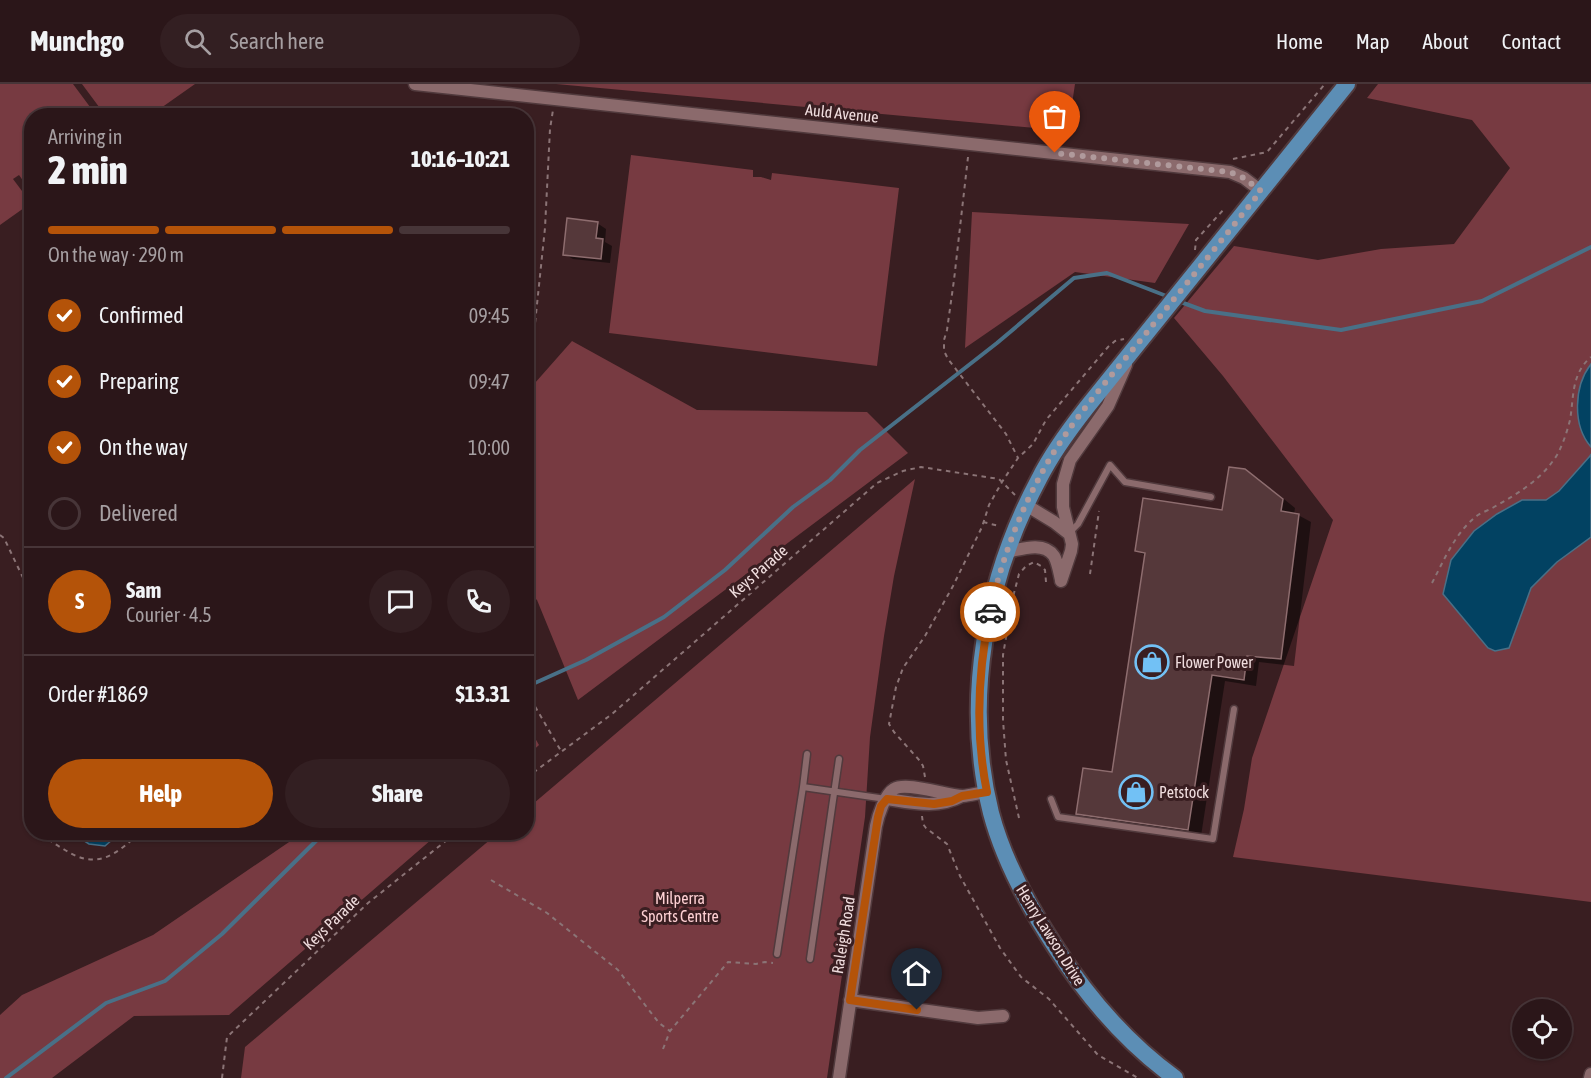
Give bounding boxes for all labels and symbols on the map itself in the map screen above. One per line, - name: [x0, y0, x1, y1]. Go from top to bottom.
- pin: [1029, 91, 1080, 153]
- street label: Auld Avenue: [804, 100, 880, 126]
- street label: Keys Parade: [725, 541, 791, 602]
- courier: [960, 582, 1020, 642]
- shop icon: Flower Power: [1134, 644, 1170, 680]
- place label: Flower Power: [1175, 653, 1253, 671]
- shop icon: Petstock: [1118, 774, 1154, 810]
- place label: Petstock: [1159, 783, 1209, 801]
- street label: Henry Lawson Drive: [1012, 881, 1089, 989]
- park label: Milperra Sports Centre: [641, 889, 719, 926]
- street label: Keys Parade: [299, 891, 363, 954]
- street label: Raleigh Road: [828, 895, 859, 975]
- pin: [891, 948, 942, 1010]

